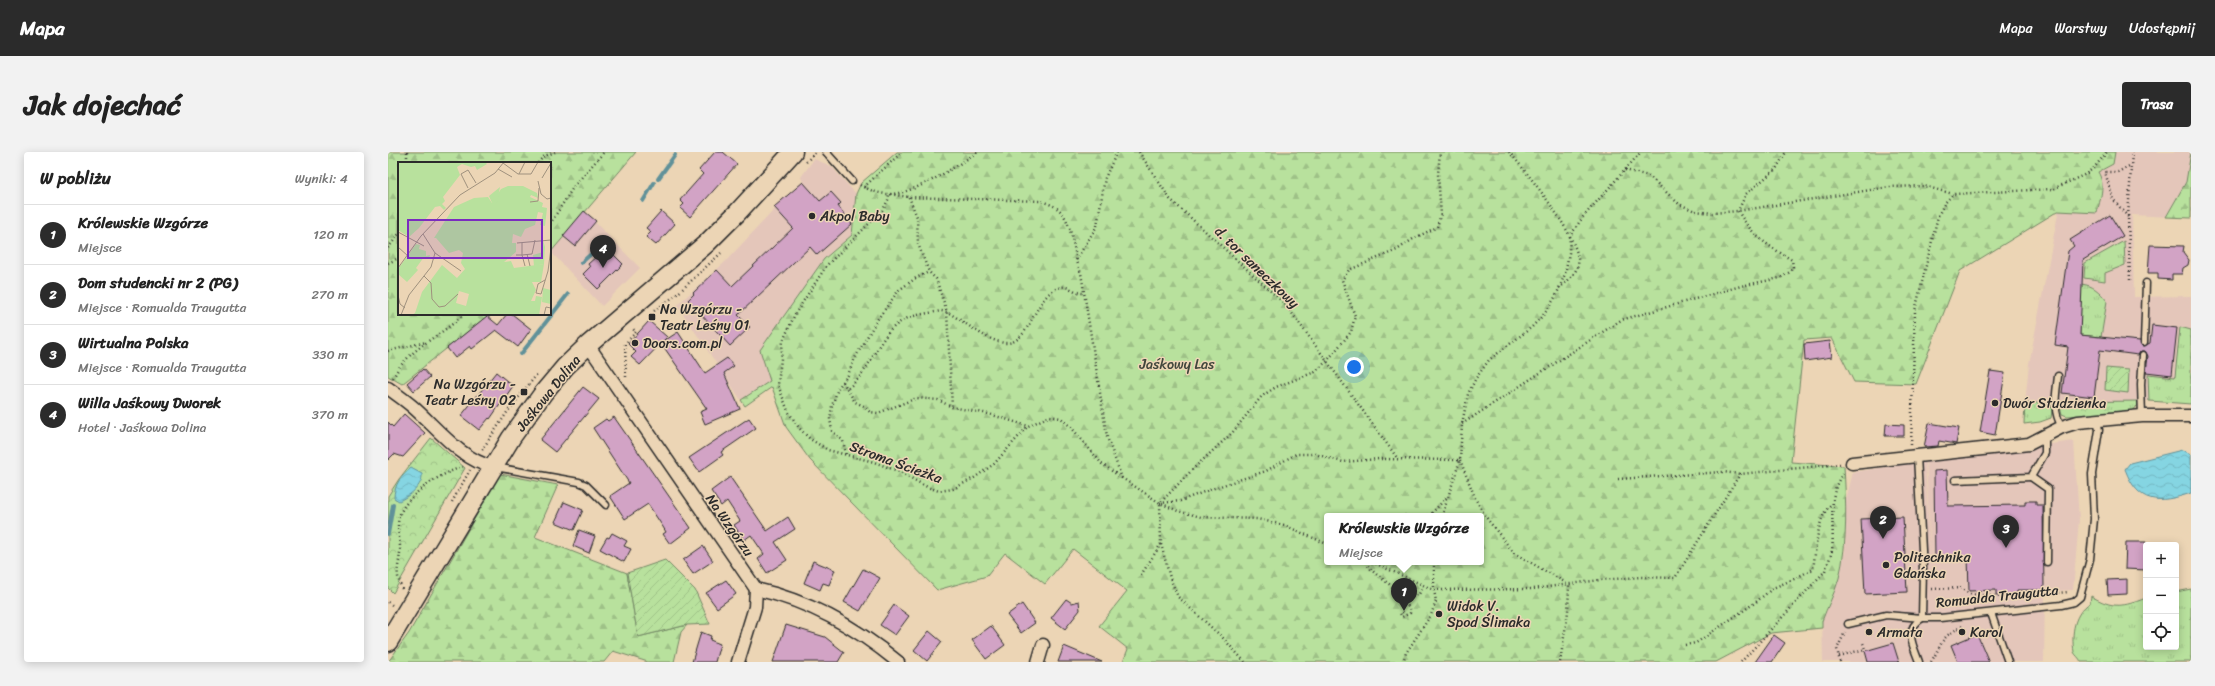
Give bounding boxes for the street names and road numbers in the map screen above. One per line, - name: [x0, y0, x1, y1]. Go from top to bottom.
- street label: d. tor saneczkowy: [1208, 220, 1306, 315]
- street label: Jaśkowa Dolina: [509, 349, 587, 438]
- street label: Stroma Ścieżka: [846, 434, 947, 491]
- street label: Na Wzgórzu: [699, 489, 761, 562]
- street label: Romualda Traugutta: [1935, 578, 2060, 615]

